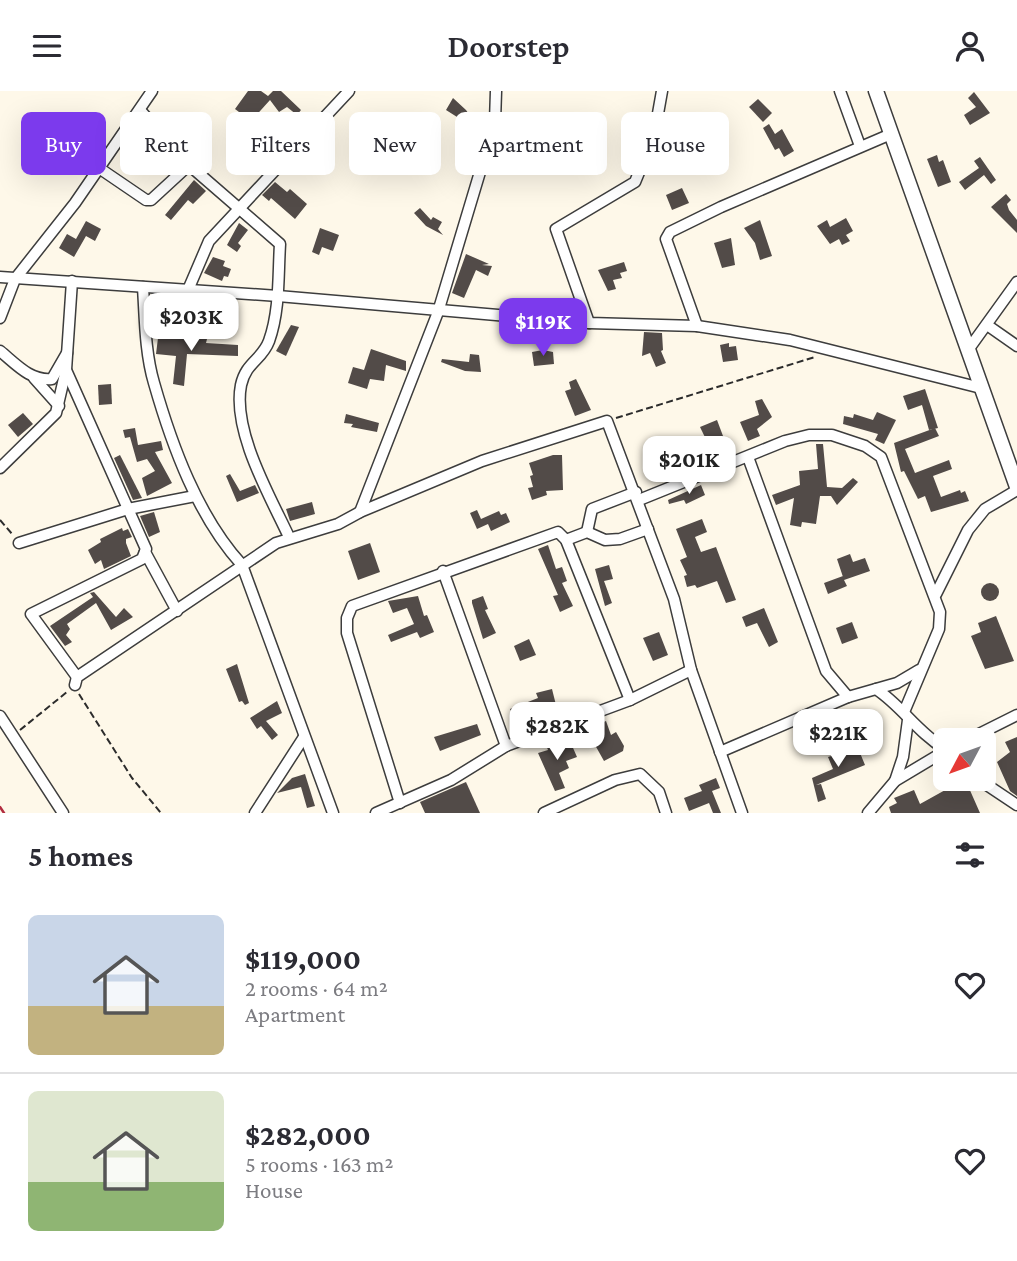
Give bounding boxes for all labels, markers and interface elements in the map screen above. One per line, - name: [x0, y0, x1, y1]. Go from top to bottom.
- icon: menu: [28, 27, 66, 65]
- icon: person: [951, 27, 989, 65]
- text: Doorstep: [447, 28, 570, 64]
- chip: Buy: [21, 112, 106, 175]
- chip: Rent: [120, 112, 212, 175]
- chip: Filters: [226, 112, 335, 175]
- chip: New: [349, 112, 441, 175]
- chip: Apartment: [455, 112, 607, 175]
- chip: House: [621, 112, 729, 175]
- pin: $203K: [142, 293, 240, 353]
- pin: $119K: [494, 299, 592, 358]
- text: $203K: [160, 303, 222, 329]
- text: $119K: [515, 308, 571, 334]
- pin: $201K: [640, 437, 738, 496]
- text: $201K: [659, 446, 719, 472]
- pin: $282K: [508, 703, 606, 762]
- pin: $221K: [789, 709, 887, 769]
- text: $282K: [526, 712, 588, 738]
- text: $221K: [809, 719, 867, 745]
- north arrow: [933, 728, 996, 791]
- map controls: [933, 728, 996, 791]
- icon: filters: [951, 836, 989, 874]
- text: 5 homes: [28, 839, 133, 872]
- text: $119,000: [245, 942, 361, 975]
- icon: home: [84, 943, 168, 1027]
- icon: heart: [951, 966, 989, 1004]
- text: 2 rooms · 64 m²: [245, 975, 388, 1001]
- text: Apartment: [245, 1001, 345, 1027]
- text: $282,000: [245, 1118, 371, 1151]
- icon: home: [84, 1119, 168, 1203]
- icon: heart: [951, 1142, 989, 1180]
- text: 5 rooms · 163 m²: [245, 1151, 394, 1177]
- text: House: [245, 1177, 303, 1203]

